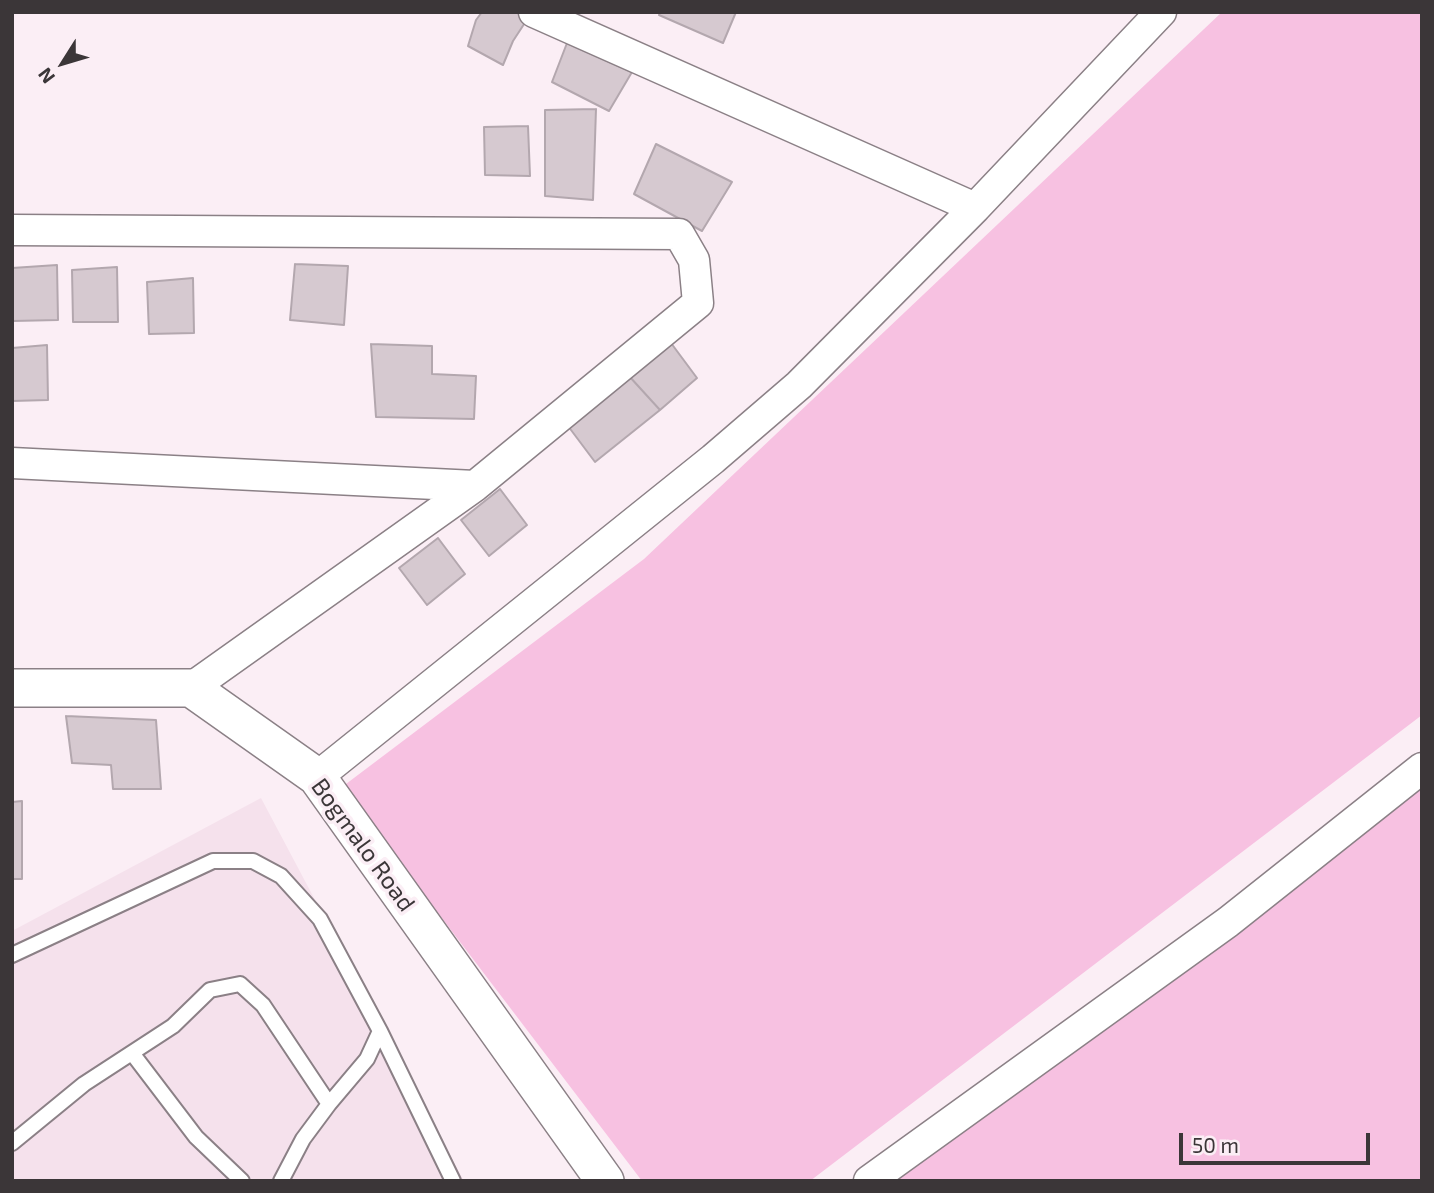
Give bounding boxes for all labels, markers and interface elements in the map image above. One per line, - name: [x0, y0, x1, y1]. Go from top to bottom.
- north arrow: [28, 28, 98, 98]
- text: N: [33, 64, 59, 88]
- street label: Bogmalo Road: [305, 773, 421, 917]
- scale bar: [1182, 1120, 1373, 1164]
- text: 50 m: [1192, 1132, 1239, 1157]

